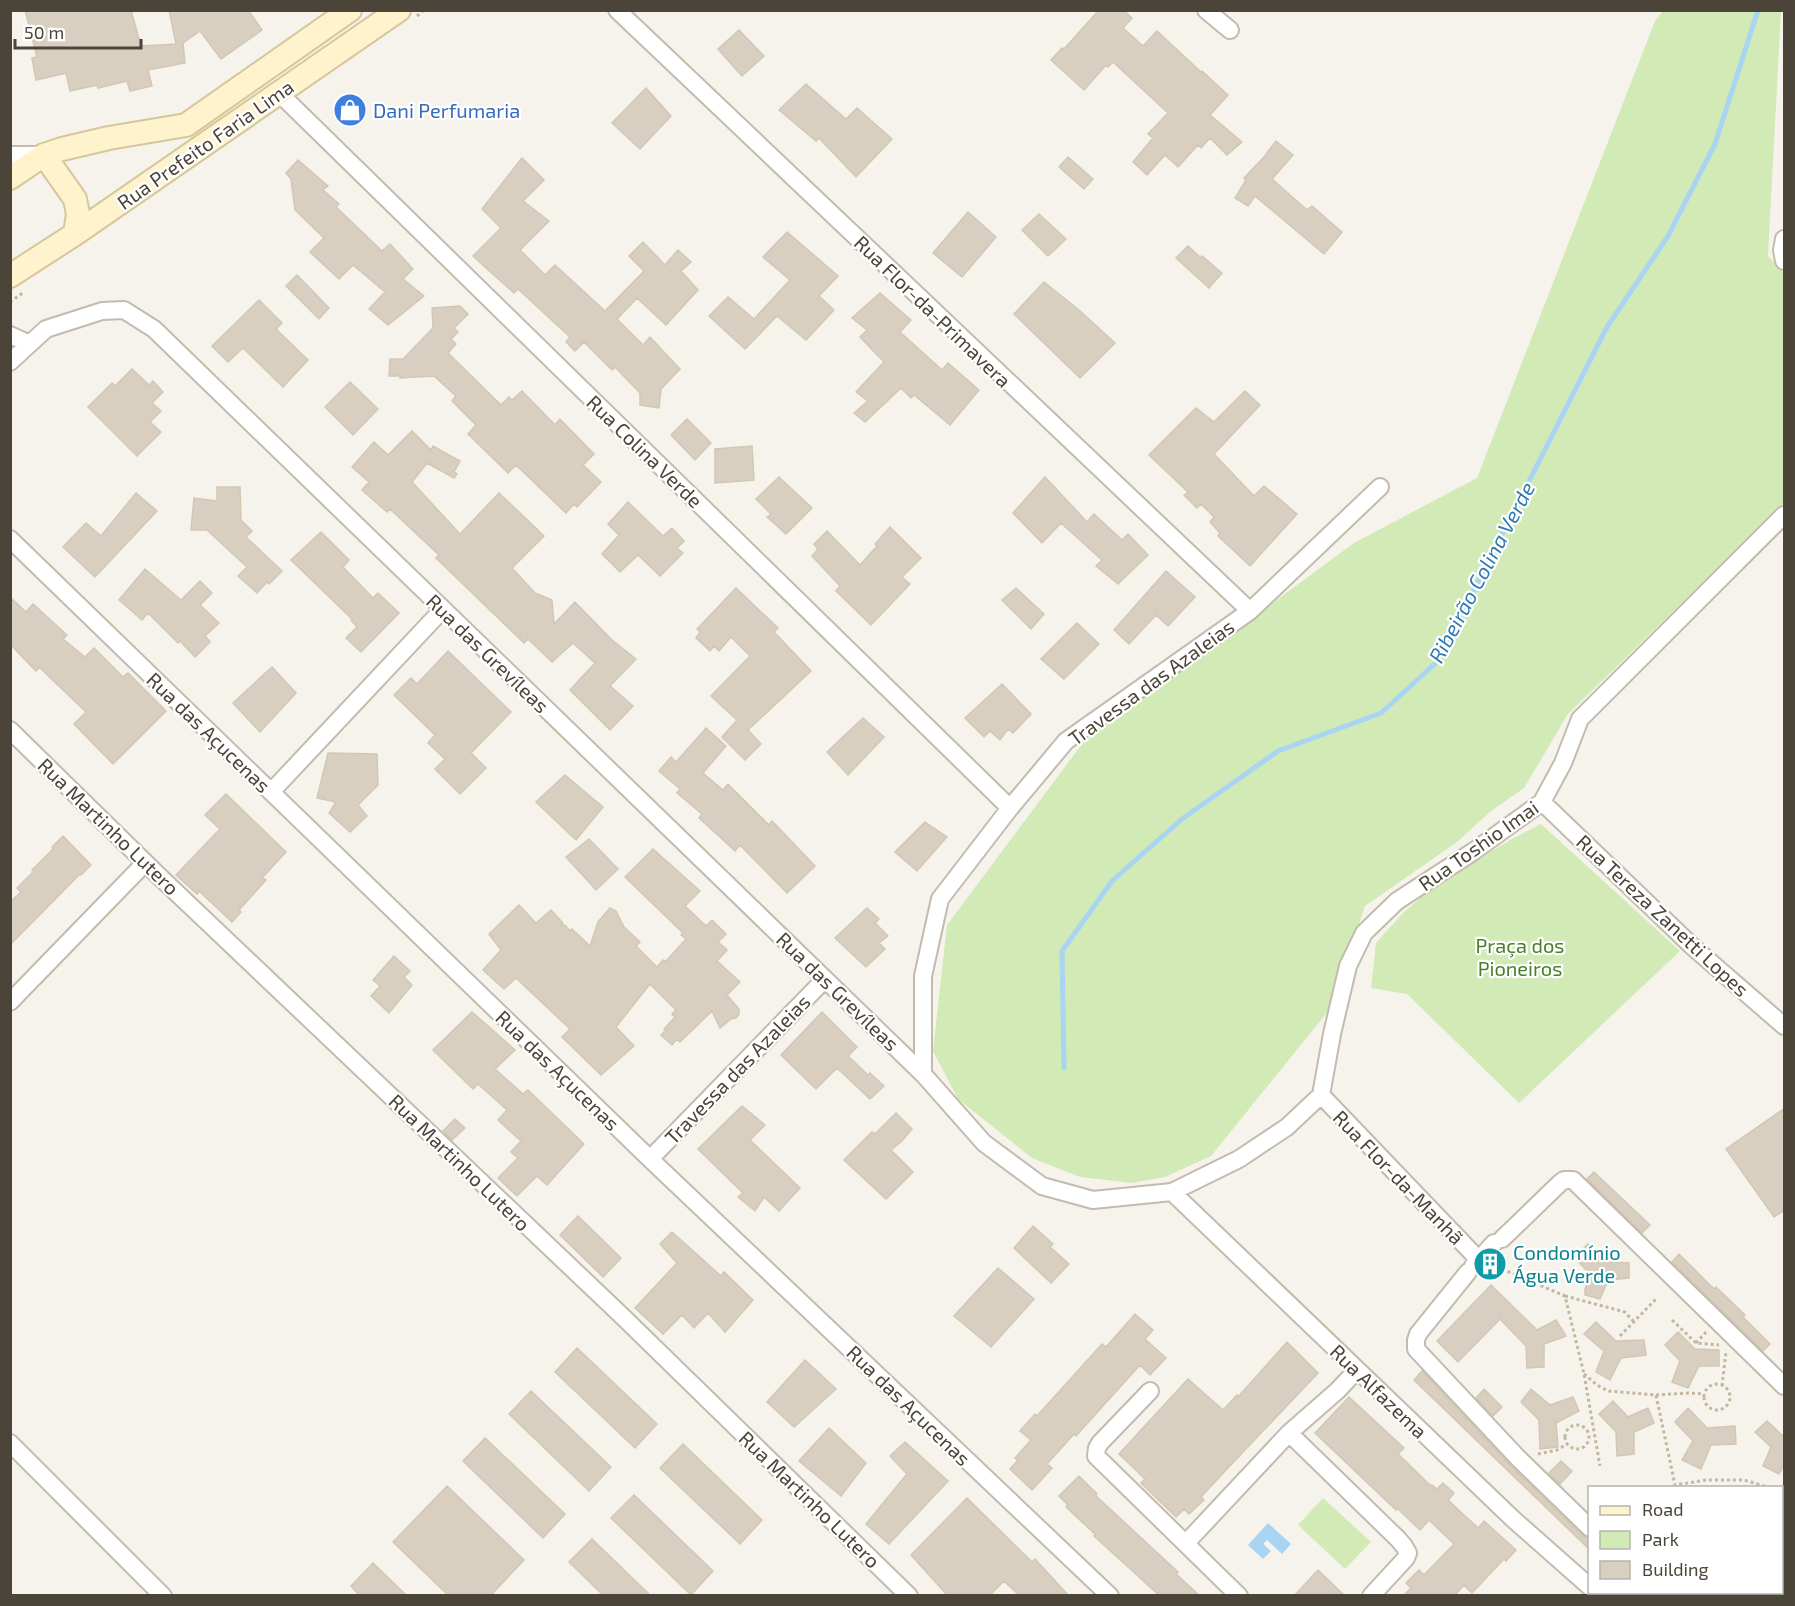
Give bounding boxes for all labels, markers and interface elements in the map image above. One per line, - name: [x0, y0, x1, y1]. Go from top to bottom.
- scale bar: [15, 12, 141, 50]
- text: 50 m: [24, 21, 64, 43]
- street label: Rua Prefeito Faria Lima: [112, 74, 298, 214]
- shop icon: Dani Perfumaria: [332, 92, 368, 128]
- place label: Dani Perfumaria: [373, 98, 520, 122]
- street label: Rua Flor-da-Primavera: [850, 230, 1016, 392]
- street label: Rua Colina Verde: [582, 390, 708, 512]
- water label: Ribeirão Colina Verde: [1423, 477, 1539, 667]
- street label: Rua das Grevíleas: [422, 589, 554, 717]
- street label: Travessa das Azaleias: [1064, 614, 1238, 750]
- street label: Rua das Açucenas: [142, 667, 276, 798]
- street label: Rua Martinho Lutero: [34, 753, 184, 899]
- street label: Rua Toshio Imai: [1413, 795, 1543, 895]
- street label: Rua Tereza Zanetti Lopes: [1572, 829, 1754, 1001]
- street label: Rua das Grevíleas: [772, 927, 904, 1055]
- park label: Praça dos Pioneiros: [1476, 933, 1565, 980]
- street label: Travessa das Azaleias: [659, 989, 815, 1149]
- street label: Rua das Açucenas: [491, 1005, 625, 1136]
- street label: Rua Martinho Lutero: [385, 1089, 535, 1235]
- street label: Rua Flor-da-Manhã: [1329, 1105, 1469, 1249]
- place label: Condomínio Água Verde: [1513, 1240, 1621, 1287]
- building icon: Condomínio Água Verde: [1472, 1246, 1508, 1282]
- street label: Rua Alfazema: [1326, 1339, 1432, 1443]
- street label: Rua das Açucenas: [842, 1340, 976, 1471]
- street label: Rua Martinho Lutero: [735, 1426, 885, 1572]
- legend: [1588, 1486, 1783, 1594]
- text: Road: [1642, 1498, 1683, 1520]
- text: Park: [1642, 1528, 1679, 1550]
- text: Building: [1642, 1558, 1709, 1580]

